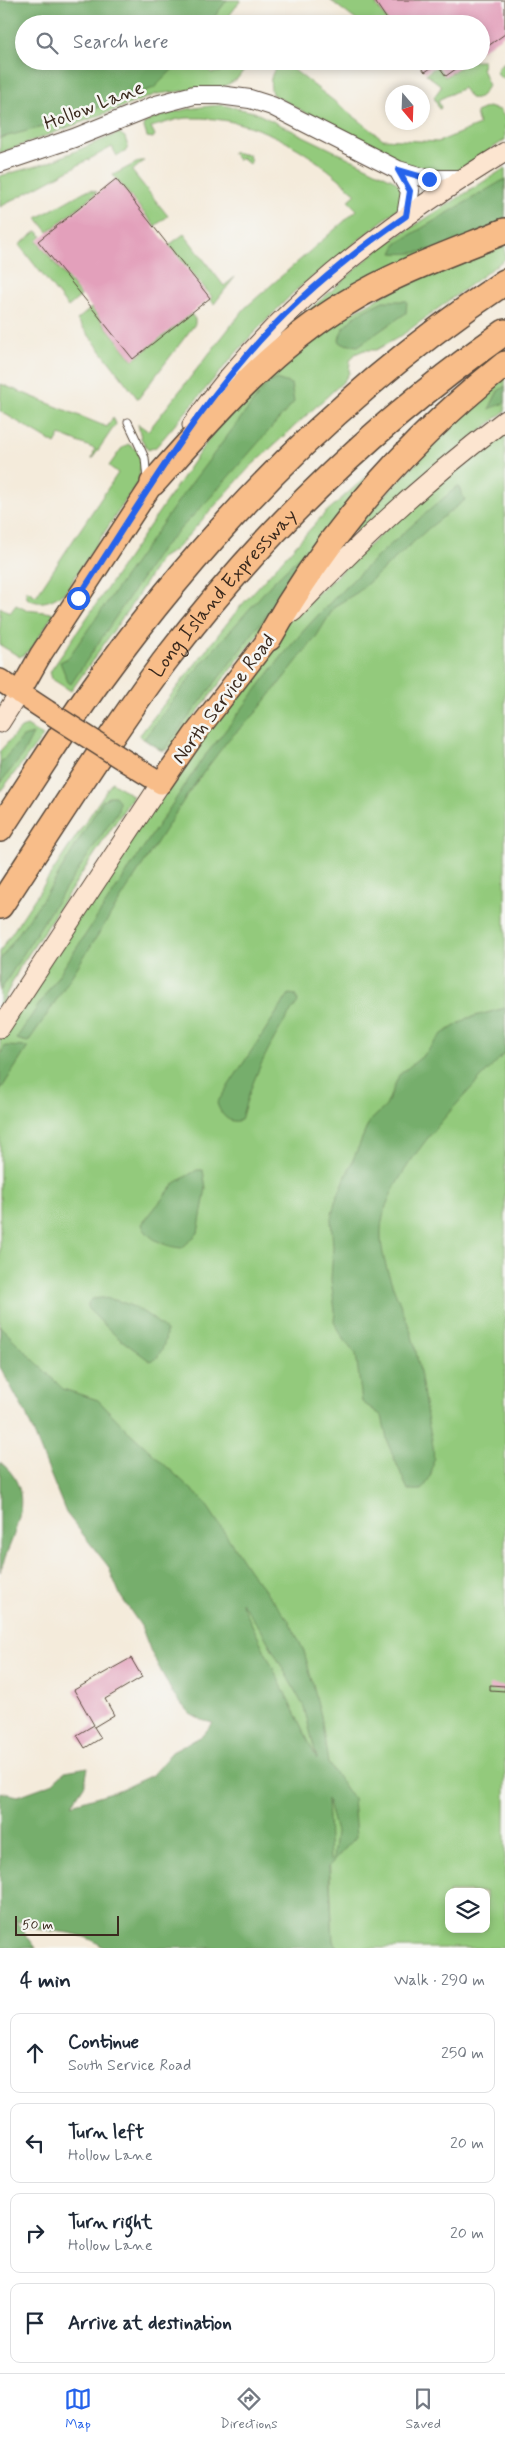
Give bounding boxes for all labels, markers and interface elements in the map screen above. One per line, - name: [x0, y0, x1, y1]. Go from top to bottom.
- search box: [15, 15, 490, 70]
- icon: search: [33, 29, 61, 57]
- text: Search here: [73, 30, 169, 55]
- street label: Hollow Lane: [40, 74, 148, 138]
- north arrow: [385, 85, 430, 130]
- route end: [418, 168, 441, 191]
- street label: Long Island Expressway: [144, 503, 303, 683]
- route start: [67, 587, 90, 610]
- street label: North Service Road: [166, 628, 282, 770]
- map controls: [445, 1888, 490, 1933]
- button: layers: [445, 1888, 490, 1933]
- scale bar: [15, 1913, 119, 1936]
- text: 50 m: [22, 1916, 53, 1934]
- text: 4 min: [20, 1967, 71, 1995]
- text: Walk · 290 m: [394, 1970, 485, 1991]
- text: Continue: [68, 2030, 139, 2055]
- icon: ahead: [21, 2039, 49, 2067]
- text: 250 m: [441, 2043, 484, 2064]
- text: South Service Road: [68, 2055, 191, 2076]
- text: Turn left: [68, 2120, 144, 2145]
- icon: left: [21, 2129, 49, 2157]
- text: 20 m: [450, 2133, 484, 2154]
- text: Hollow Lane: [68, 2145, 153, 2166]
- text: Turn right: [68, 2210, 152, 2235]
- icon: right: [21, 2219, 49, 2247]
- text: 20 m: [450, 2223, 484, 2244]
- text: Hollow Lane: [68, 2235, 153, 2256]
- icon: arrive: [21, 2309, 49, 2337]
- text: Arrive at destination: [68, 2311, 232, 2336]
- tab: Map: [64, 2385, 92, 2433]
- tab: Directions: [220, 2385, 278, 2433]
- tab: Saved: [406, 2385, 441, 2433]

